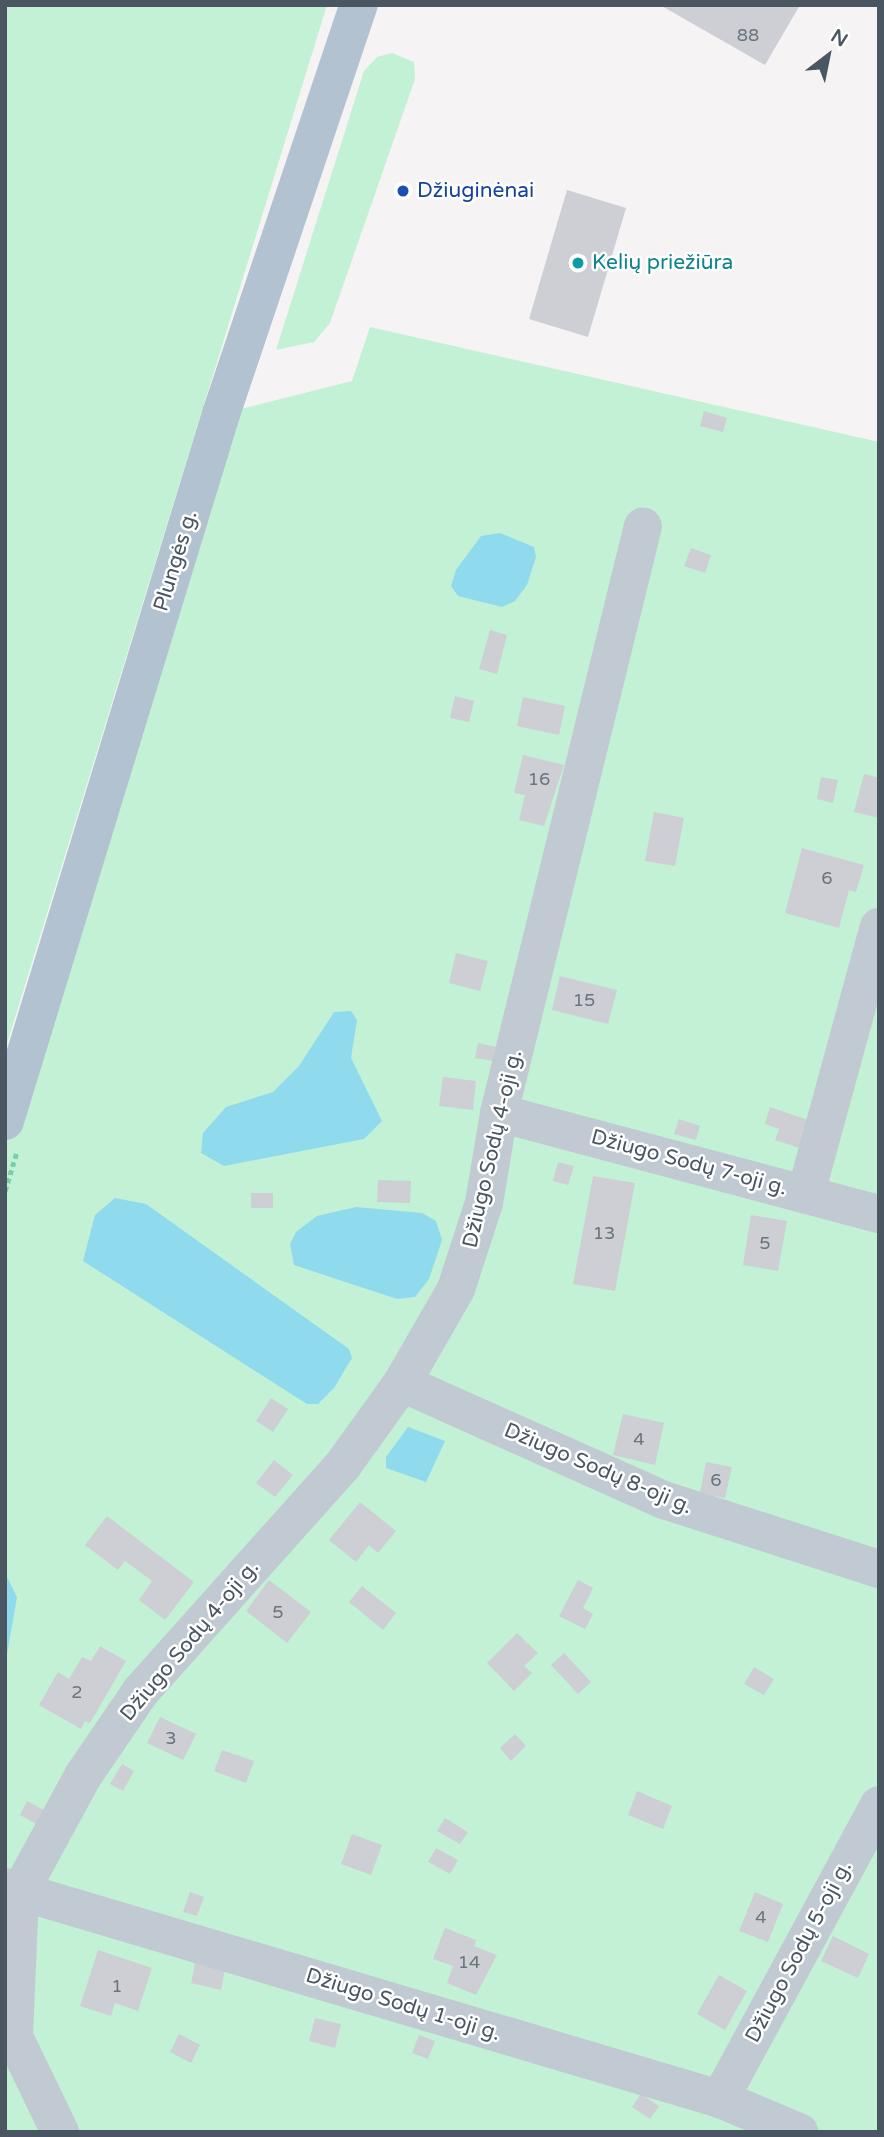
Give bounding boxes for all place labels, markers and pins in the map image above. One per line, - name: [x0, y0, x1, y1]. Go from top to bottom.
- place label: Džiuginėnai: [417, 178, 534, 204]
- marker: Džiuginėnai: [395, 183, 411, 199]
- place label: Kelių priežiūra: [592, 250, 733, 276]
- marker: Kelių priežiūra: [570, 255, 586, 271]

